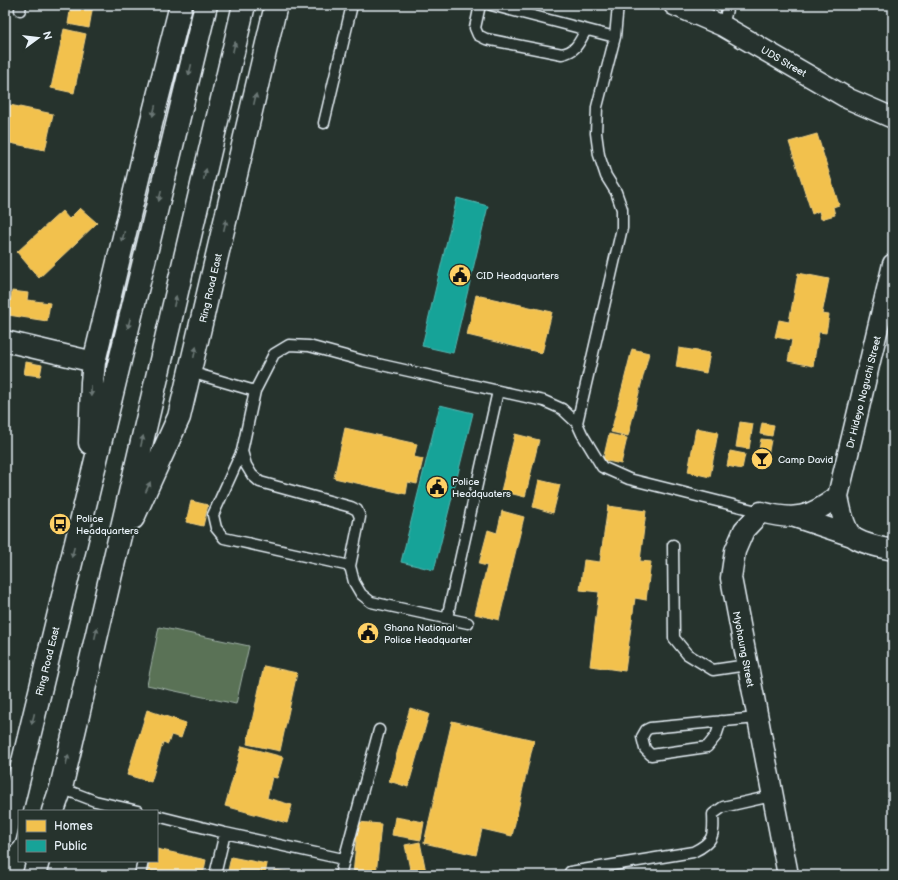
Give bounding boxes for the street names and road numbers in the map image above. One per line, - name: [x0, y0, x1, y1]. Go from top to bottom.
- street label: UDS Street: [759, 44, 808, 80]
- street label: Ring Road East: [197, 252, 225, 324]
- street label: Dr Hideyo Noguchi Street: [844, 335, 884, 450]
- street label: Myohaung Street: [730, 610, 756, 688]
- street label: Ring Road East: [34, 625, 62, 697]

